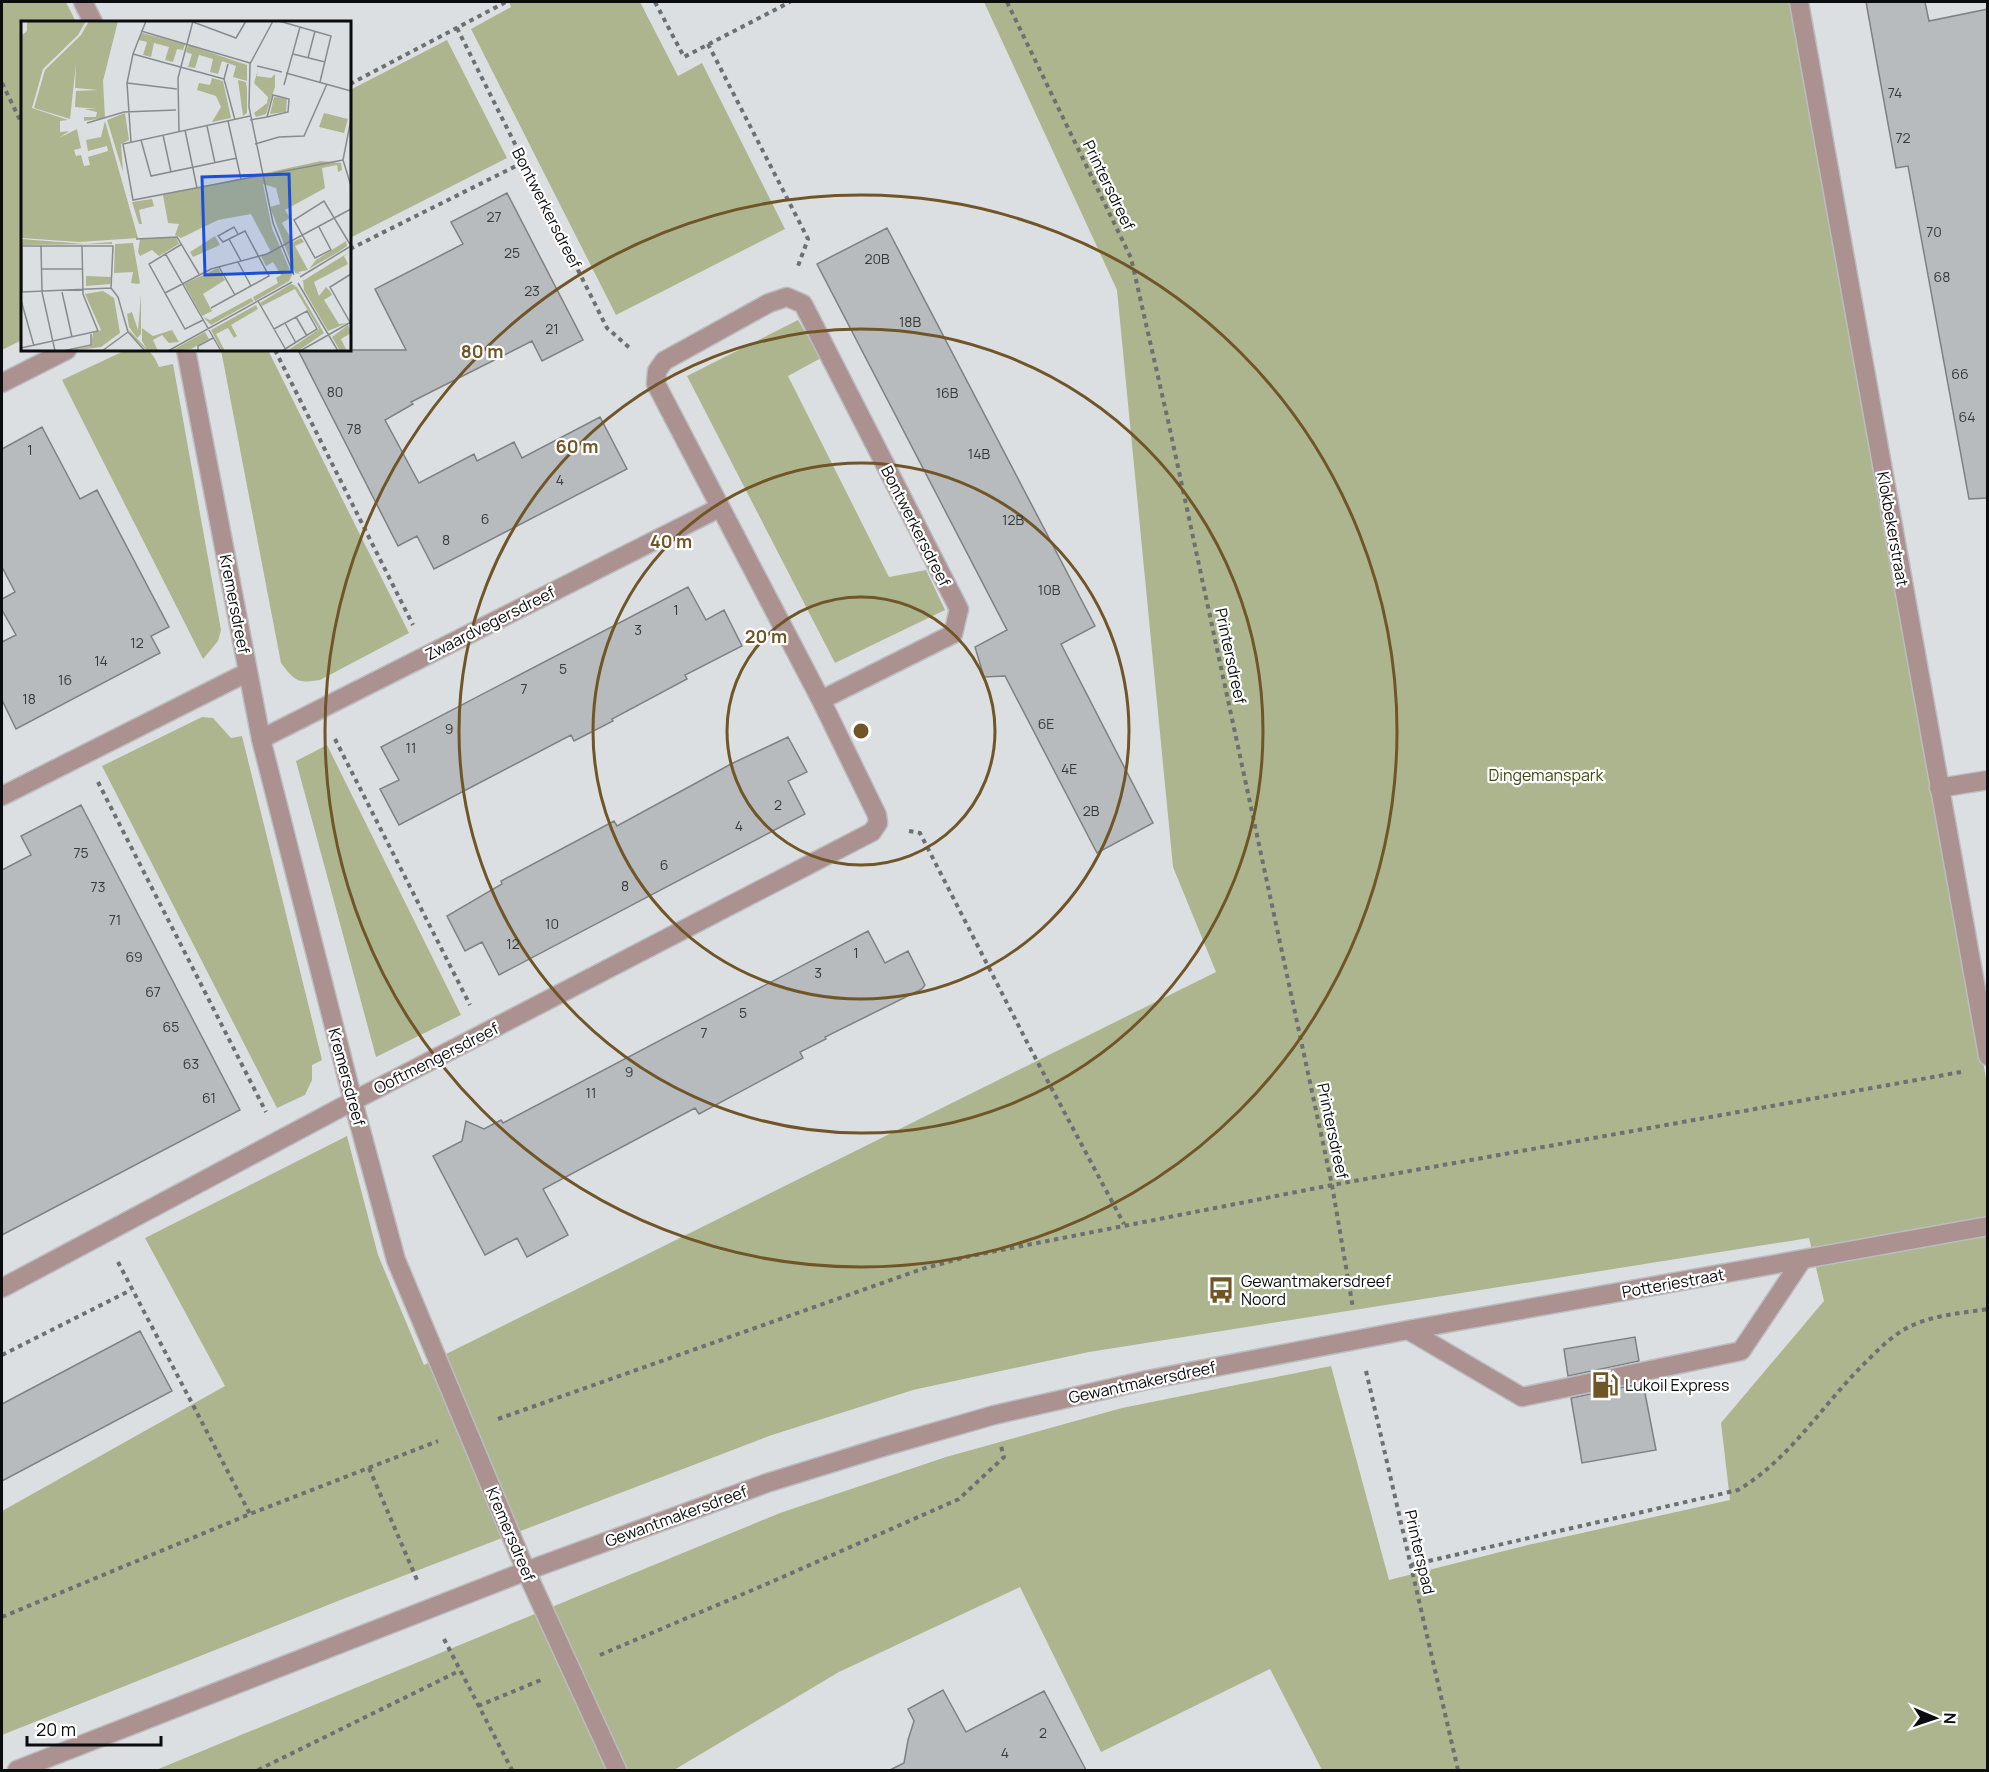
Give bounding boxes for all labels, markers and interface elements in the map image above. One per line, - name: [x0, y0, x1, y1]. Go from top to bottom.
- inset map: [21, 21, 351, 351]
- house number: 74: [1888, 83, 1902, 102]
- house number: 72: [1895, 128, 1911, 147]
- street label: Printersdreef: [1078, 136, 1140, 234]
- street label: Bontwerkersdreef: [507, 144, 587, 272]
- house number: 27: [486, 207, 502, 226]
- house number: 70: [1926, 222, 1942, 241]
- house number: 25: [504, 243, 520, 262]
- house number: 20B: [864, 249, 890, 268]
- house number: 68: [1934, 267, 1950, 286]
- house number: 23: [524, 281, 540, 300]
- house number: 18B: [899, 312, 922, 331]
- house number: 21: [545, 319, 559, 338]
- text: 80 m: [461, 339, 503, 363]
- house number: 66: [1951, 364, 1969, 383]
- house number: 80: [327, 382, 343, 401]
- house number: 16B: [936, 383, 959, 402]
- house number: 64: [1959, 407, 1975, 426]
- house number: 78: [346, 419, 362, 438]
- text: 60 m: [556, 434, 598, 458]
- house number: 1: [27, 440, 33, 459]
- house number: 14B: [968, 444, 991, 463]
- street label: Bontwerkersdreef: [876, 462, 956, 590]
- house number: 4: [556, 470, 564, 489]
- street label: Klokbekerstraat: [1872, 470, 1914, 588]
- house number: 6: [481, 509, 489, 528]
- house number: 12B: [1002, 510, 1024, 529]
- text: 40 m: [650, 529, 692, 553]
- house number: 8: [442, 530, 450, 549]
- street label: Kremersdreef: [215, 553, 255, 656]
- house number: 10B: [1038, 580, 1061, 599]
- street label: Zwaardvegersdreef: [421, 581, 559, 665]
- house number: 1: [673, 600, 679, 619]
- street label: Printersdreef: [1210, 606, 1252, 706]
- house number: 3: [634, 620, 642, 639]
- text: 20 m: [745, 624, 787, 648]
- house number: 12: [130, 633, 144, 652]
- house number: 14: [94, 651, 108, 670]
- house number: 5: [559, 659, 567, 678]
- house number: 16: [58, 670, 72, 689]
- house number: 7: [520, 679, 528, 698]
- house number: 18: [22, 689, 36, 708]
- house number: 6E: [1038, 714, 1054, 733]
- house number: 9: [445, 719, 453, 738]
- centre of rings: [851, 721, 871, 741]
- house number: 11: [406, 738, 416, 757]
- house number: 4E: [1061, 759, 1077, 778]
- park label: Dingemanspark: [1489, 764, 1605, 786]
- house number: 2: [774, 795, 782, 814]
- house number: 2B: [1083, 801, 1100, 820]
- house number: 4: [735, 816, 743, 835]
- house number: 75: [73, 843, 89, 862]
- house number: 6: [660, 855, 668, 874]
- house number: 8: [621, 876, 629, 895]
- house number: 73: [91, 877, 105, 896]
- house number: 71: [109, 910, 121, 929]
- house number: 10: [545, 914, 559, 933]
- house number: 12: [506, 934, 520, 953]
- house number: 1: [853, 943, 859, 962]
- house number: 69: [125, 947, 143, 966]
- house number: 3: [814, 963, 822, 982]
- house number: 67: [145, 982, 161, 1001]
- house number: 5: [739, 1003, 747, 1022]
- house number: 65: [163, 1017, 179, 1036]
- street label: Ooftmengersdreef: [370, 1017, 502, 1099]
- house number: 7: [700, 1023, 708, 1042]
- street label: Kremersdreef: [323, 1026, 371, 1129]
- house number: 63: [183, 1054, 199, 1073]
- house number: 9: [625, 1062, 633, 1081]
- street label: Printersdreef: [1312, 1081, 1354, 1181]
- house number: 11: [586, 1083, 596, 1102]
- house number: 61: [202, 1088, 216, 1107]
- street label: Potteriestraat: [1620, 1263, 1726, 1303]
- place label: Gewantmakersdreef Noord: [1241, 1270, 1391, 1310]
- bus stop icon: Gewantmakersdreef Noord: [1206, 1275, 1236, 1305]
- street label: Gewantmakersdreef: [1066, 1356, 1218, 1408]
- fuel station icon: Lukoil Express: [1590, 1370, 1620, 1400]
- place label: Lukoil Express: [1625, 1374, 1729, 1396]
- street label: Gewantmakersdreef: [602, 1480, 750, 1552]
- street label: Kremersdreef: [481, 1483, 541, 1585]
- street label: Printerspad: [1400, 1508, 1440, 1596]
- north arrow: [1905, 1688, 1965, 1748]
- scale bar: [27, 1709, 160, 1747]
- text: N: [1939, 1712, 1961, 1725]
- text: 20 m: [36, 1717, 76, 1741]
- house number: 2: [1039, 1723, 1047, 1742]
- house number: 4: [1001, 1743, 1009, 1762]

